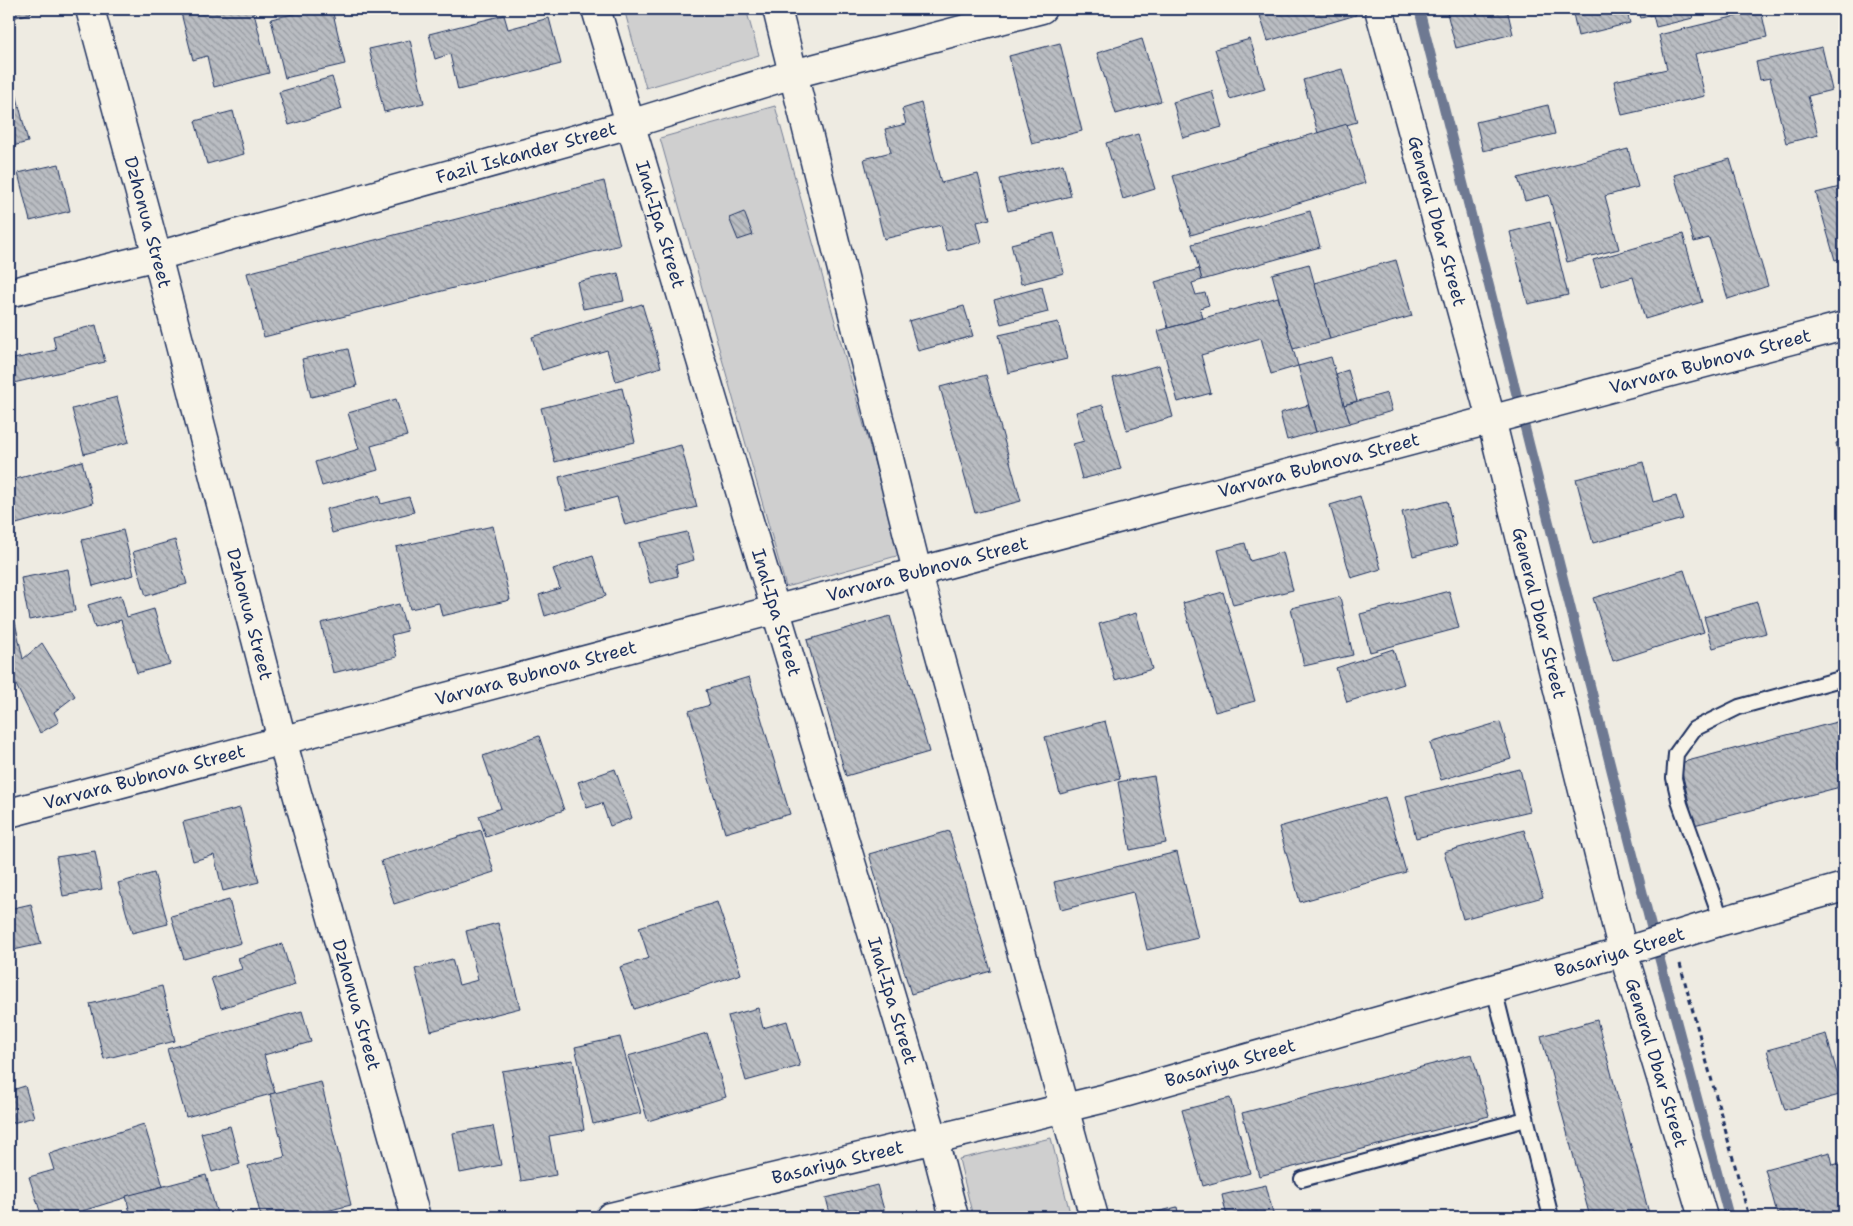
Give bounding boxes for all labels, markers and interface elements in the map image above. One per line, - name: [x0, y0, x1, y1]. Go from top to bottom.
- street label: Fazil Iskander Street: [433, 116, 619, 190]
- street label: General Dbar Street: [1402, 133, 1472, 309]
- street label: Dzhonua Street: [119, 154, 177, 291]
- street label: Inal-Ipa Street: [630, 158, 691, 291]
- street label: Varvara Bubnova Street: [1607, 323, 1814, 400]
- street label: Varvara Bubnova Street: [1215, 427, 1422, 504]
- street label: General Dbar Street: [1506, 525, 1572, 701]
- street label: Varvara Bubnova Street: [824, 531, 1031, 608]
- street label: Dzhonua Street: [221, 546, 278, 683]
- street label: Inal-Ipa Street: [746, 546, 807, 679]
- street label: Varvara Bubnova Street: [432, 635, 639, 711]
- street label: Varvara Bubnova Street: [41, 739, 248, 815]
- street label: Basariya Street: [1552, 921, 1688, 983]
- street label: Inal-Ipa Street: [862, 934, 923, 1067]
- street label: Dzhonua Street: [327, 937, 386, 1073]
- street label: General Dbar Street: [1620, 975, 1693, 1151]
- street label: Basariya Street: [1162, 1033, 1298, 1093]
- street label: Basariya Street: [769, 1135, 906, 1190]

